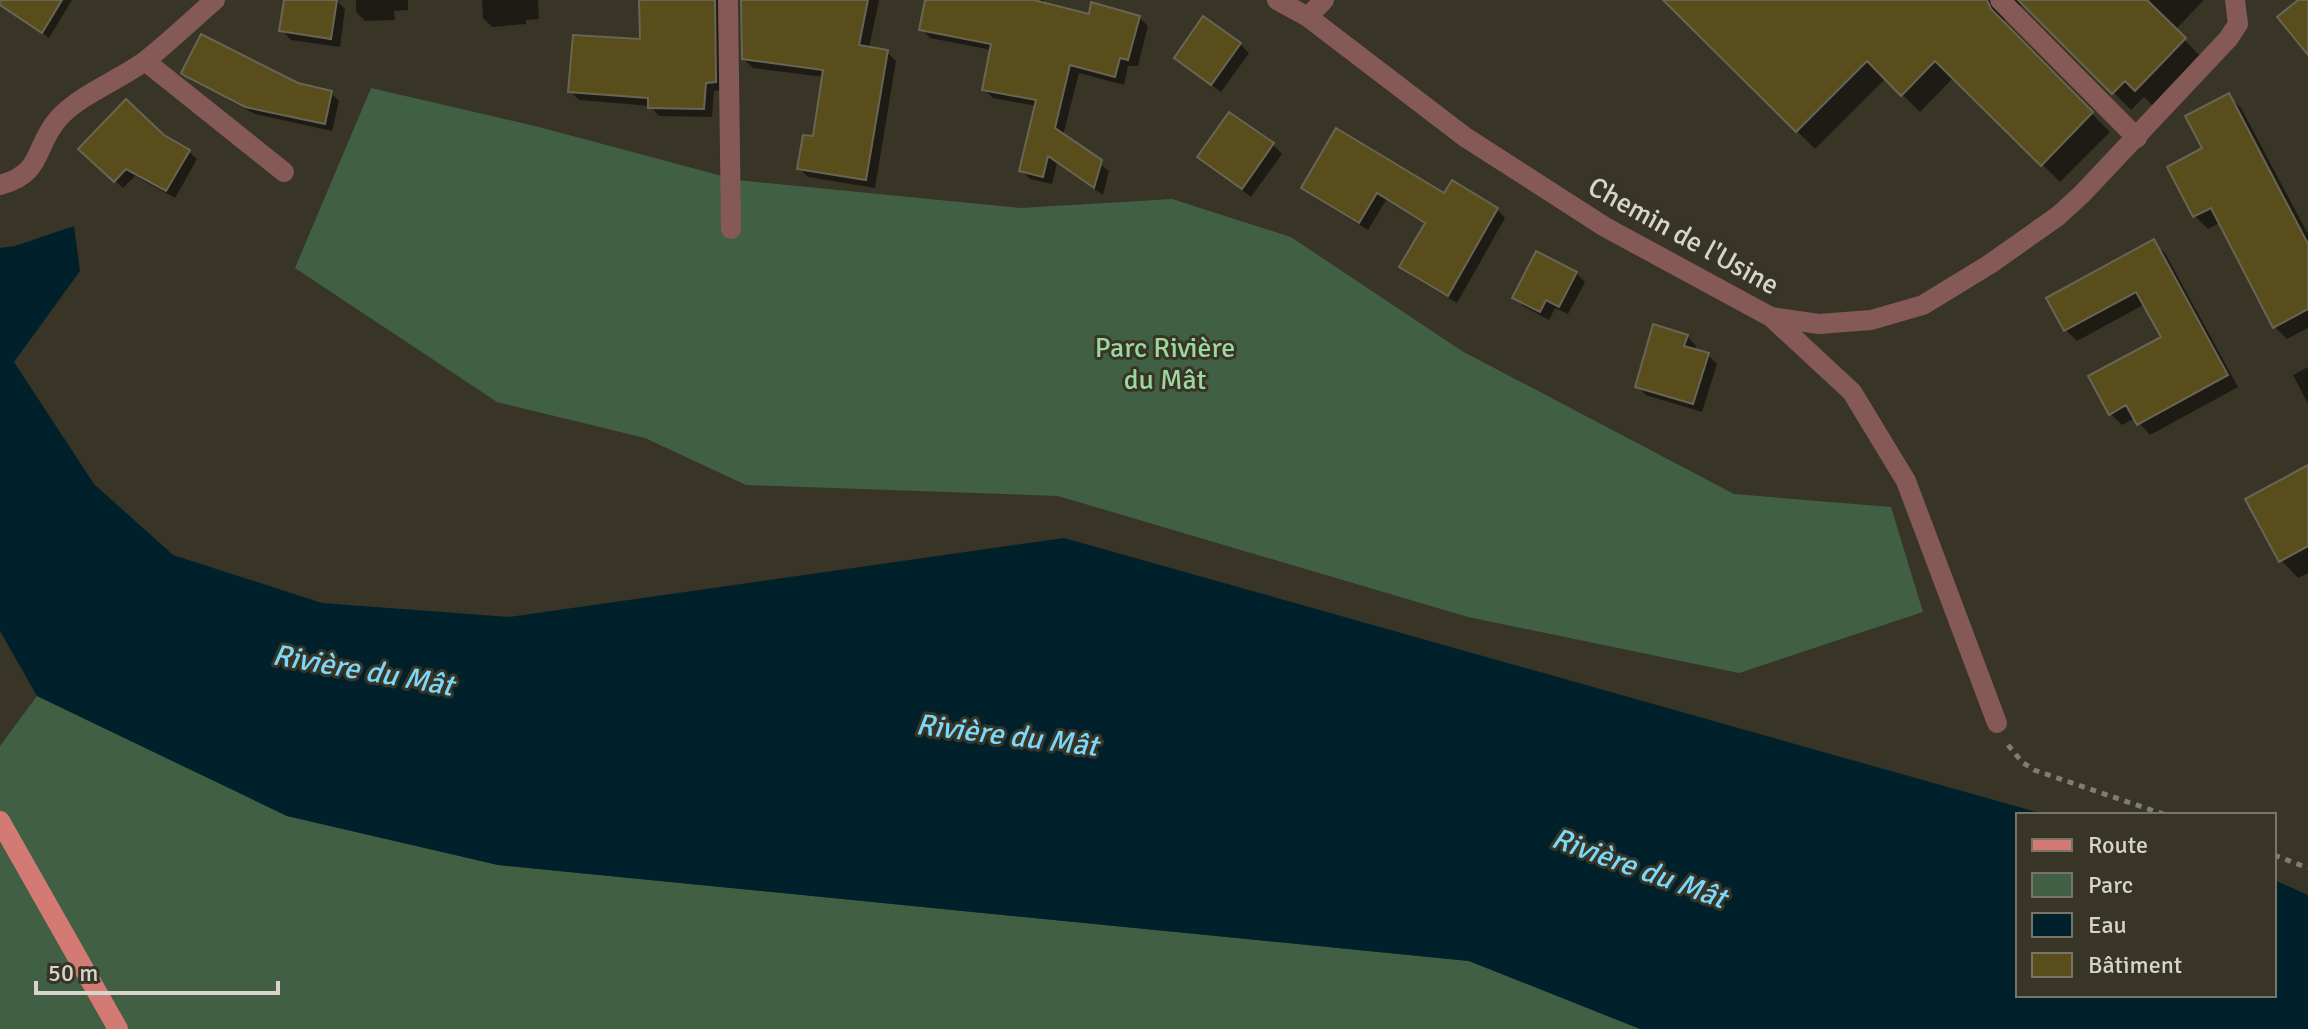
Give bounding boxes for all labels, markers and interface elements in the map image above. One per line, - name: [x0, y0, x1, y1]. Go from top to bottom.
- street label: Chemin de l'Usine: [1582, 169, 1785, 302]
- park label: Parc Rivière du Mât: [1095, 331, 1235, 397]
- water label: Rivière du Mât: [270, 636, 460, 705]
- water label: Rivière du Mât: [914, 706, 1103, 765]
- legend: [2016, 813, 2276, 997]
- water label: Rivière du Mât: [1547, 820, 1734, 918]
- text: Route: [2088, 830, 2148, 860]
- text: Parc: [2088, 870, 2133, 900]
- text: Eau: [2088, 910, 2127, 940]
- scale bar: [36, 945, 278, 995]
- text: Bâtiment: [2088, 950, 2182, 980]
- text: 50 m: [48, 958, 98, 988]

